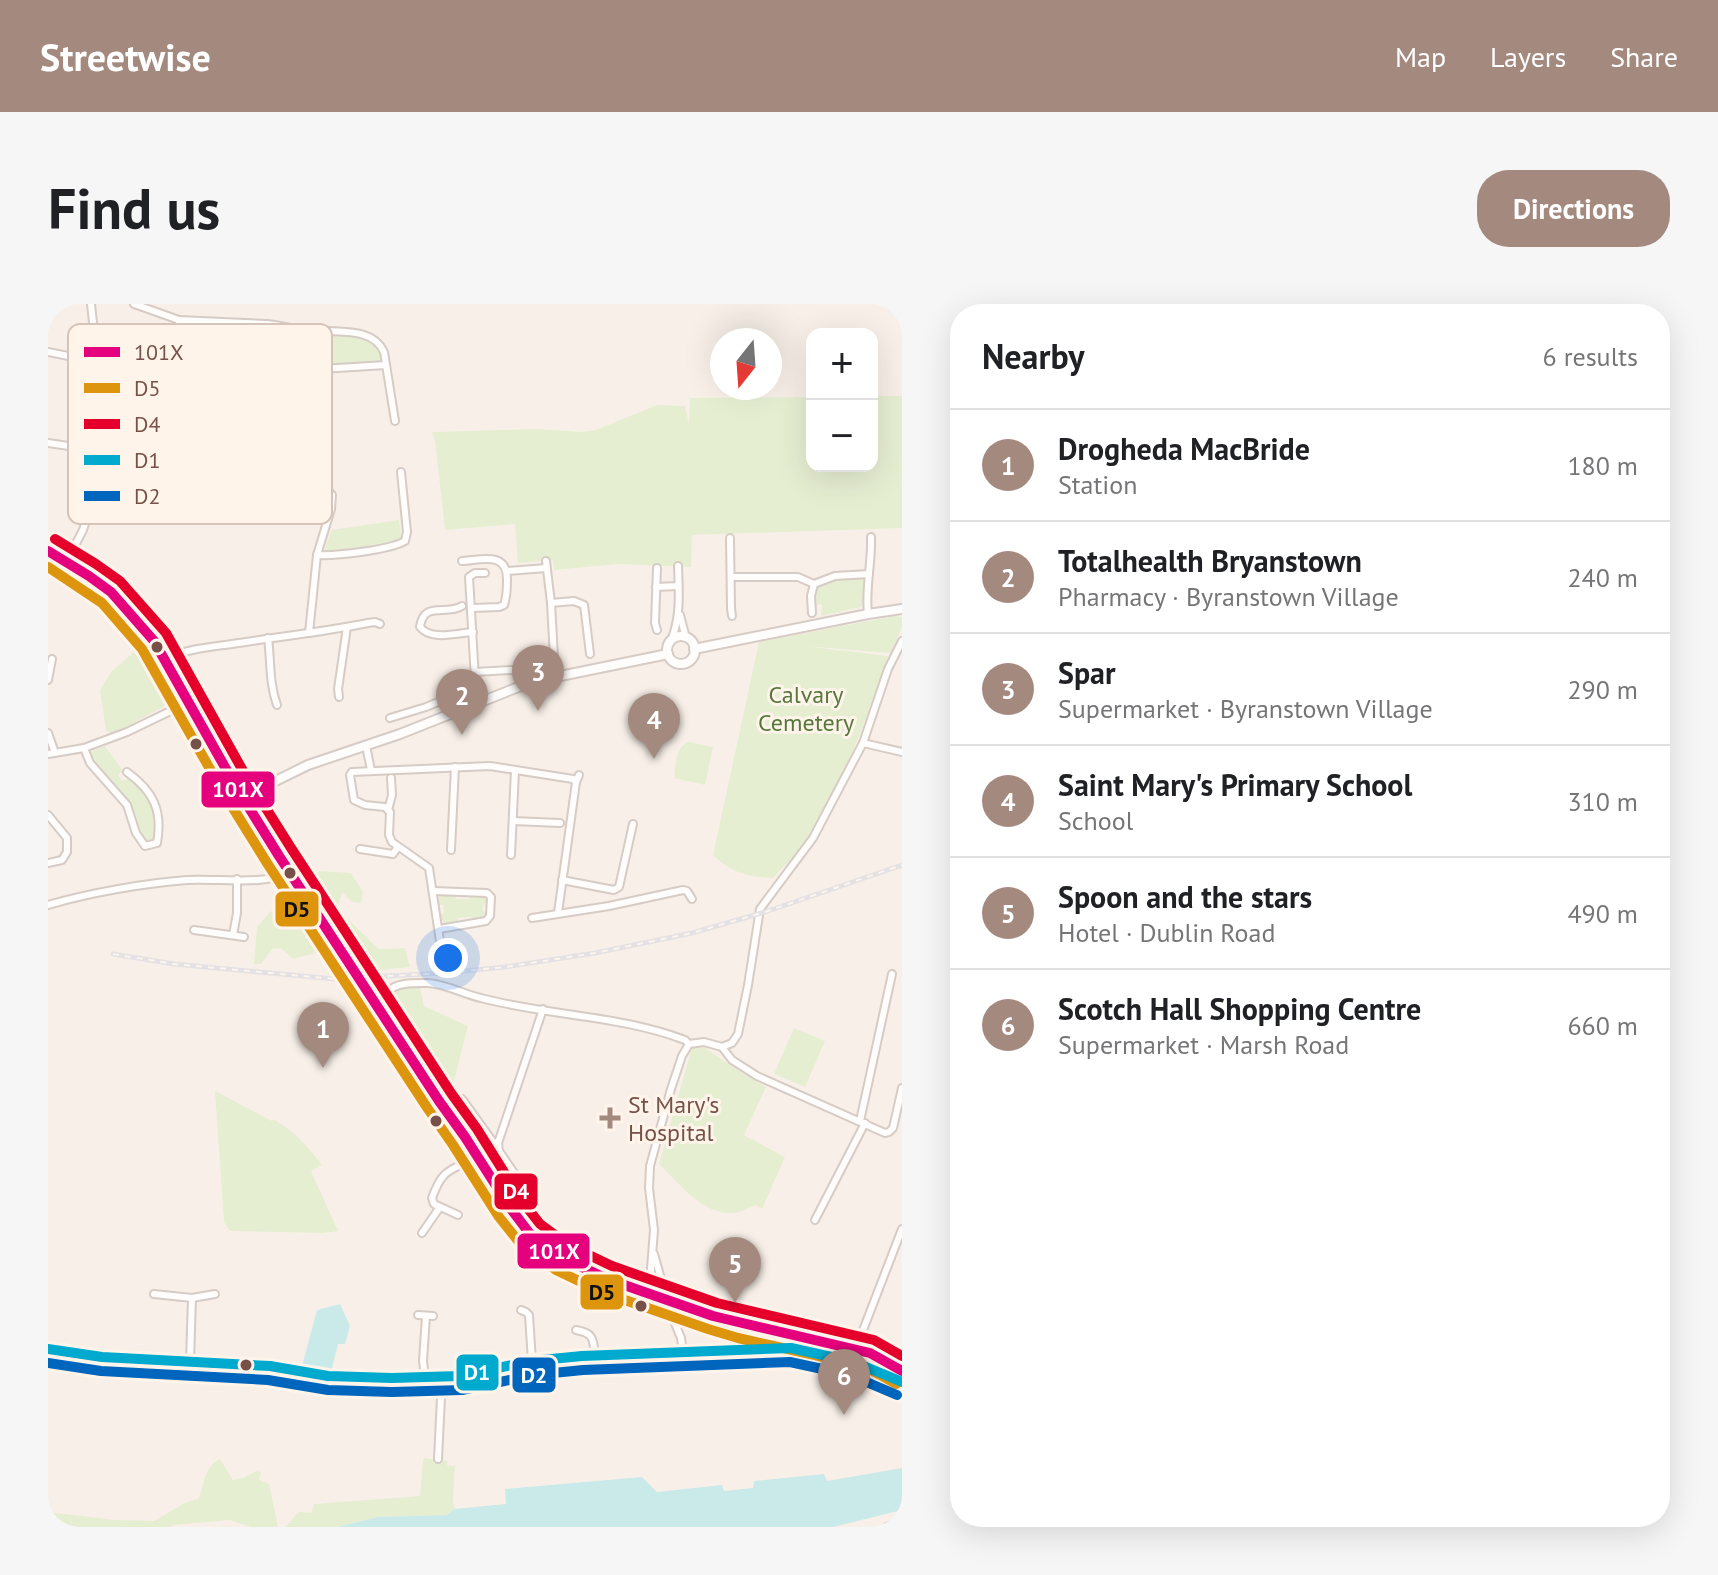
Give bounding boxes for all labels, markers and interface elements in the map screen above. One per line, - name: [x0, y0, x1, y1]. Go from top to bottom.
- text: Streetwise: [40, 32, 211, 81]
- text: Map: [1395, 38, 1446, 75]
- text: Layers: [1490, 38, 1566, 75]
- text: Share: [1610, 38, 1678, 75]
- button: Directions: [1477, 170, 1670, 247]
- text: Find us: [48, 172, 220, 244]
- legend: [68, 324, 332, 524]
- north arrow: [710, 328, 782, 400]
- map controls: [806, 328, 878, 472]
- button: +: [806, 328, 878, 400]
- text: Nearby: [982, 334, 1084, 378]
- text: 101X: [134, 338, 184, 366]
- text: 6 results: [1543, 340, 1638, 373]
- text: D5: [134, 374, 160, 402]
- button: −: [806, 400, 878, 472]
- text: D4: [134, 410, 160, 438]
- text: Drogheda MacBride: [1058, 429, 1310, 468]
- text: D1: [134, 446, 160, 474]
- text: 1: [1001, 449, 1015, 482]
- text: 180 m: [1567, 449, 1638, 482]
- text: Station: [1058, 468, 1137, 501]
- text: D2: [134, 482, 160, 510]
- text: Totalhealth Bryanstown: [1058, 541, 1362, 580]
- text: 2: [1001, 561, 1015, 594]
- text: 240 m: [1567, 561, 1638, 594]
- text: Pharmacy · Byranstown Village: [1058, 580, 1399, 613]
- unlabelled marker: [149, 639, 165, 655]
- pin: 3: [512, 645, 564, 711]
- text: Spar: [1058, 653, 1116, 692]
- pin: 2: [436, 669, 488, 735]
- text: 3: [1001, 673, 1015, 706]
- text: 290 m: [1567, 673, 1638, 706]
- park label: Calvary Cemetery: [758, 679, 854, 738]
- text: Supermarket · Byranstown Village: [1058, 692, 1433, 725]
- pin: 4: [628, 693, 680, 759]
- unlabelled marker: [188, 736, 204, 752]
- text: Saint Mary's Primary School: [1058, 765, 1412, 804]
- line badge: 101X: [200, 770, 276, 809]
- text: 101X: [212, 775, 264, 803]
- text: 4: [1001, 785, 1015, 818]
- text: 310 m: [1567, 785, 1638, 818]
- text: School: [1058, 804, 1133, 837]
- unlabelled marker: [282, 865, 298, 881]
- text: Spoon and the stars: [1058, 877, 1312, 916]
- line badge: D5: [274, 890, 320, 928]
- text: D5: [284, 895, 310, 923]
- text: 5: [1001, 897, 1015, 930]
- text: 490 m: [1567, 897, 1638, 930]
- text: Hotel · Dublin Road: [1058, 916, 1275, 949]
- your location: [428, 938, 468, 978]
- text: Scotch Hall Shopping Centre: [1058, 989, 1421, 1028]
- pin: 1: [297, 1002, 349, 1068]
- text: 6: [1001, 1009, 1015, 1042]
- text: 660 m: [1567, 1009, 1638, 1042]
- text: Supermarket · Marsh Road: [1058, 1028, 1349, 1061]
- place label: St Mary's Hospital: [628, 1089, 719, 1148]
- marker: St Mary's Hospital: [599, 1107, 621, 1129]
- unlabelled marker: [428, 1113, 444, 1129]
- line badge: D4: [493, 1172, 539, 1211]
- text: D4: [503, 1177, 530, 1205]
- line badge: 101X: [516, 1232, 591, 1270]
- text: 101X: [528, 1237, 580, 1265]
- pin: 5: [709, 1237, 761, 1303]
- line badge: D5: [579, 1273, 625, 1311]
- text: D5: [589, 1278, 615, 1306]
- unlabelled marker: [633, 1298, 649, 1314]
- pin: 6: [818, 1349, 870, 1415]
- line badge: D1: [455, 1353, 500, 1392]
- line badge: D2: [511, 1356, 557, 1394]
- unlabelled marker: [238, 1357, 254, 1373]
- text: D1: [464, 1358, 490, 1386]
- text: D2: [521, 1361, 547, 1389]

